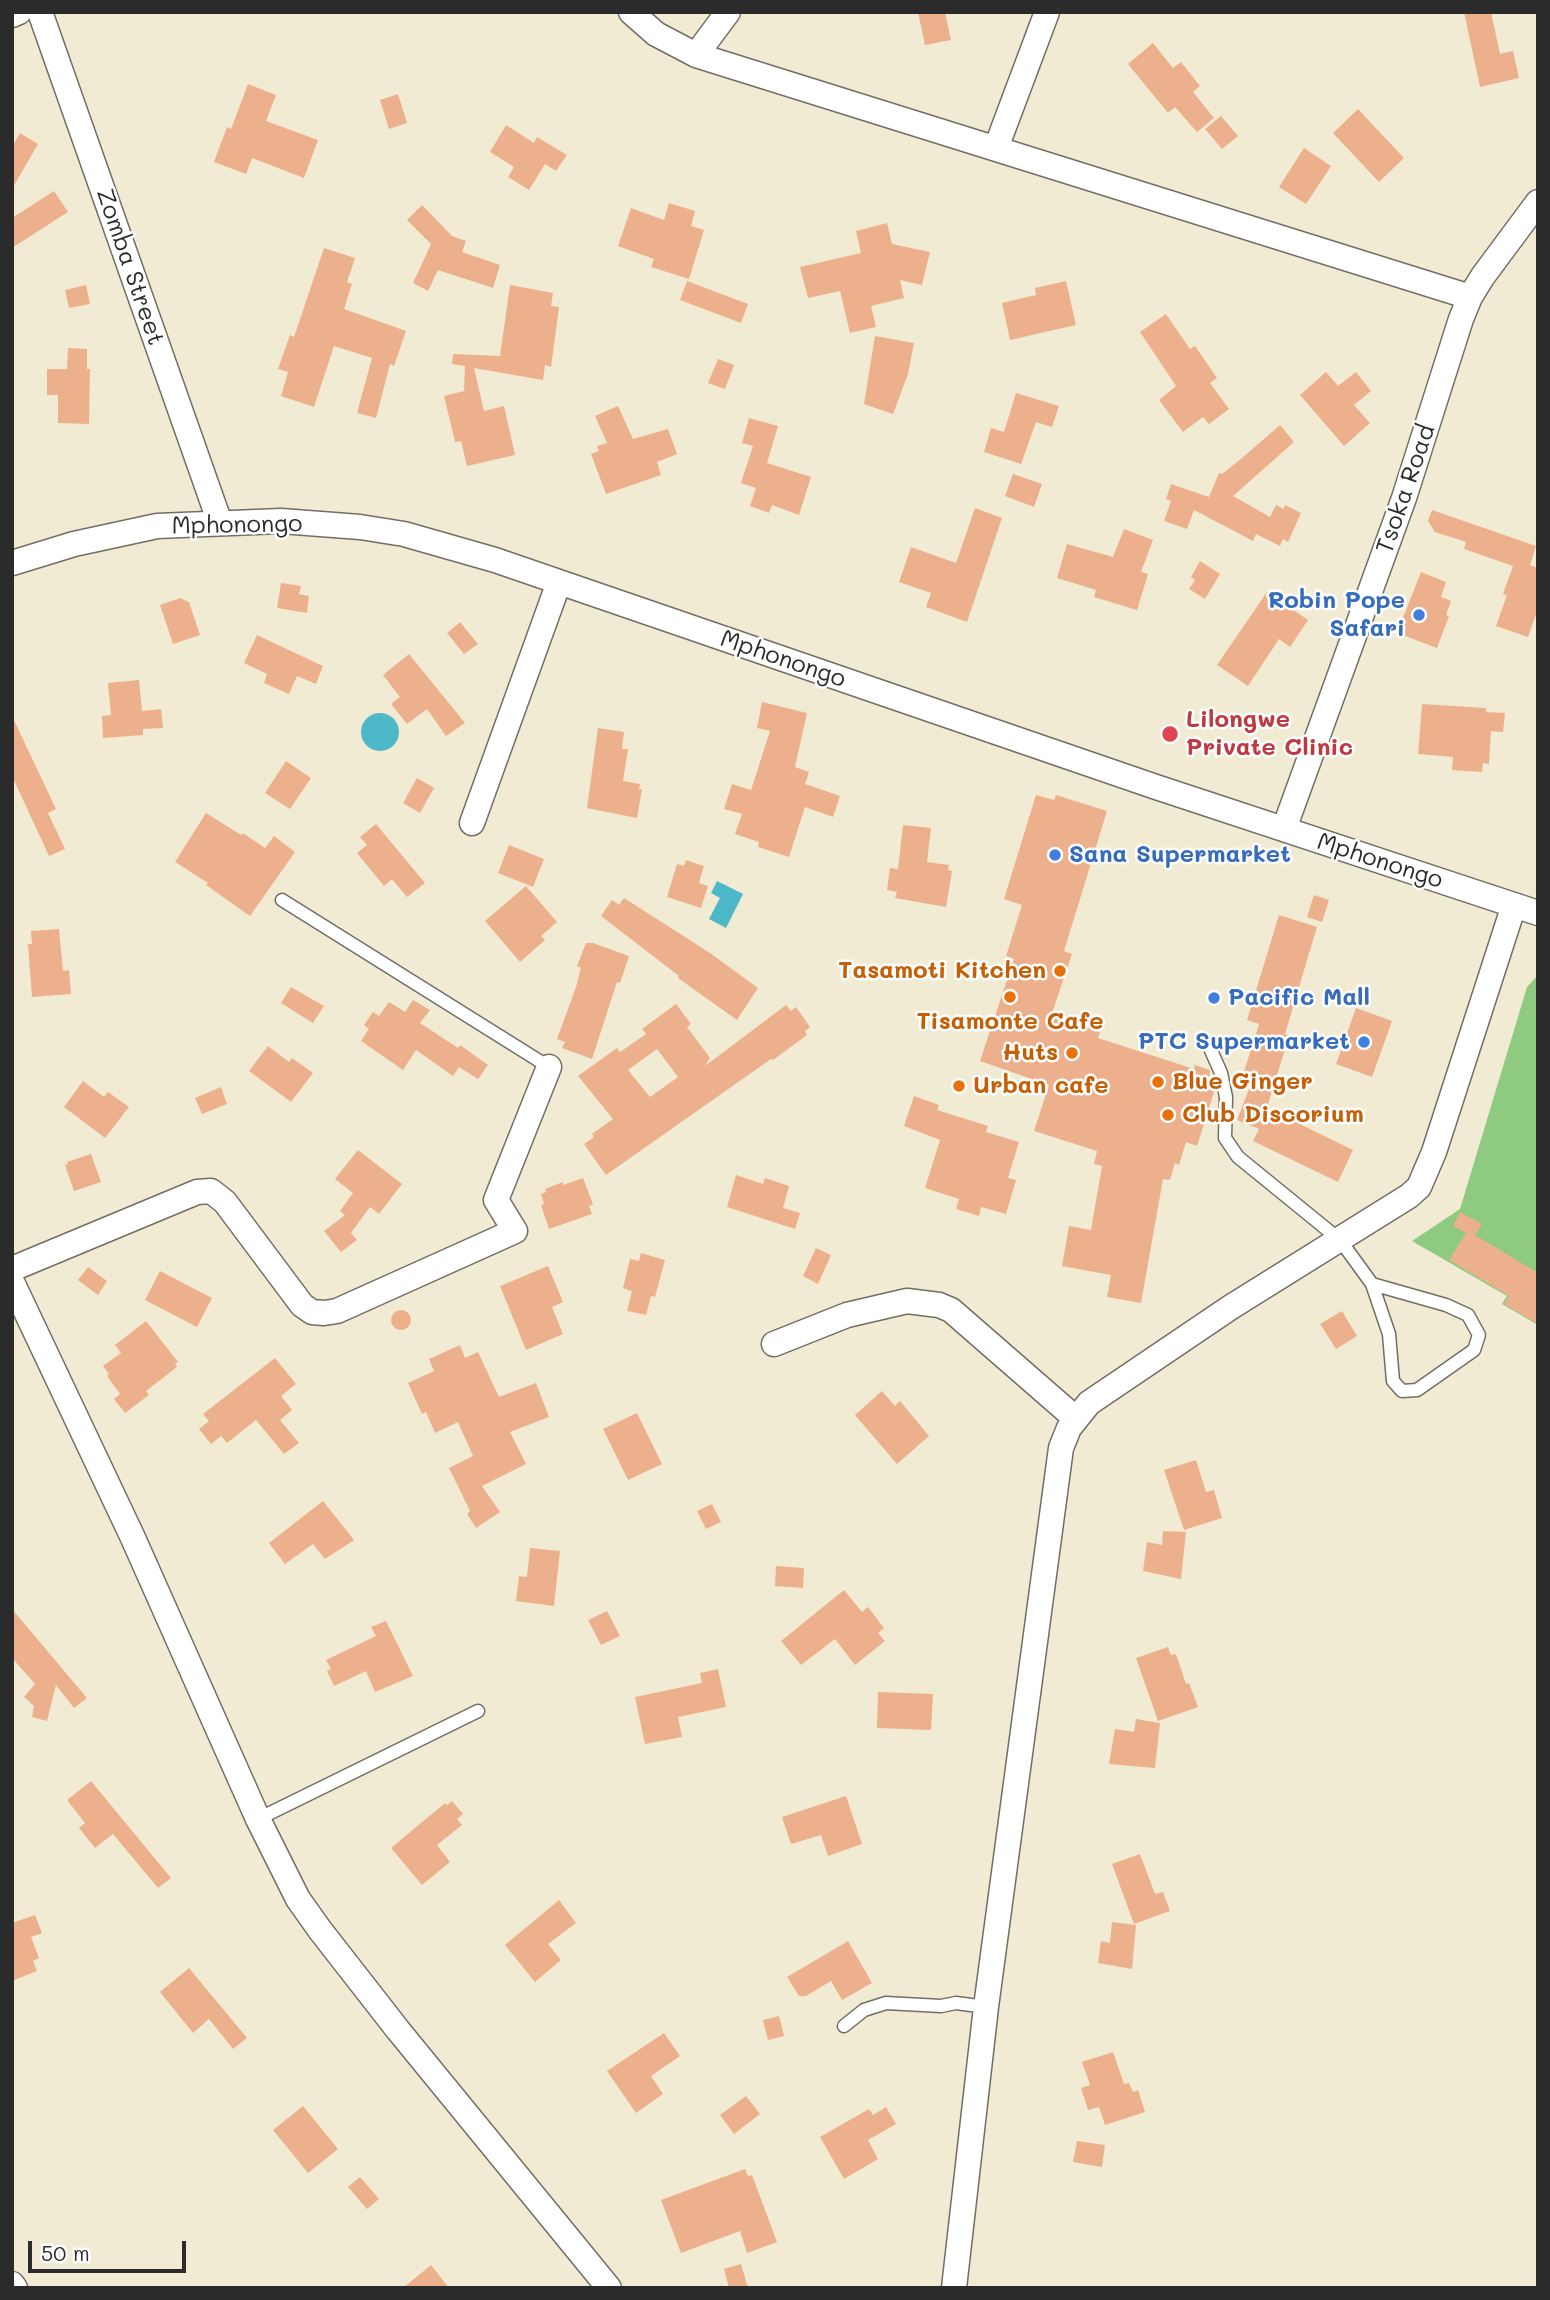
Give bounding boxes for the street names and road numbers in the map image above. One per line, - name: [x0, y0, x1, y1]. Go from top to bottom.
- street label: Zomba Street: [90, 185, 170, 349]
- street label: Tsoka Road: [1371, 421, 1441, 557]
- street label: Mphonongo: [171, 509, 303, 541]
- street label: Mphonongo: [717, 624, 849, 694]
- street label: Mphonongo: [1313, 827, 1447, 895]

